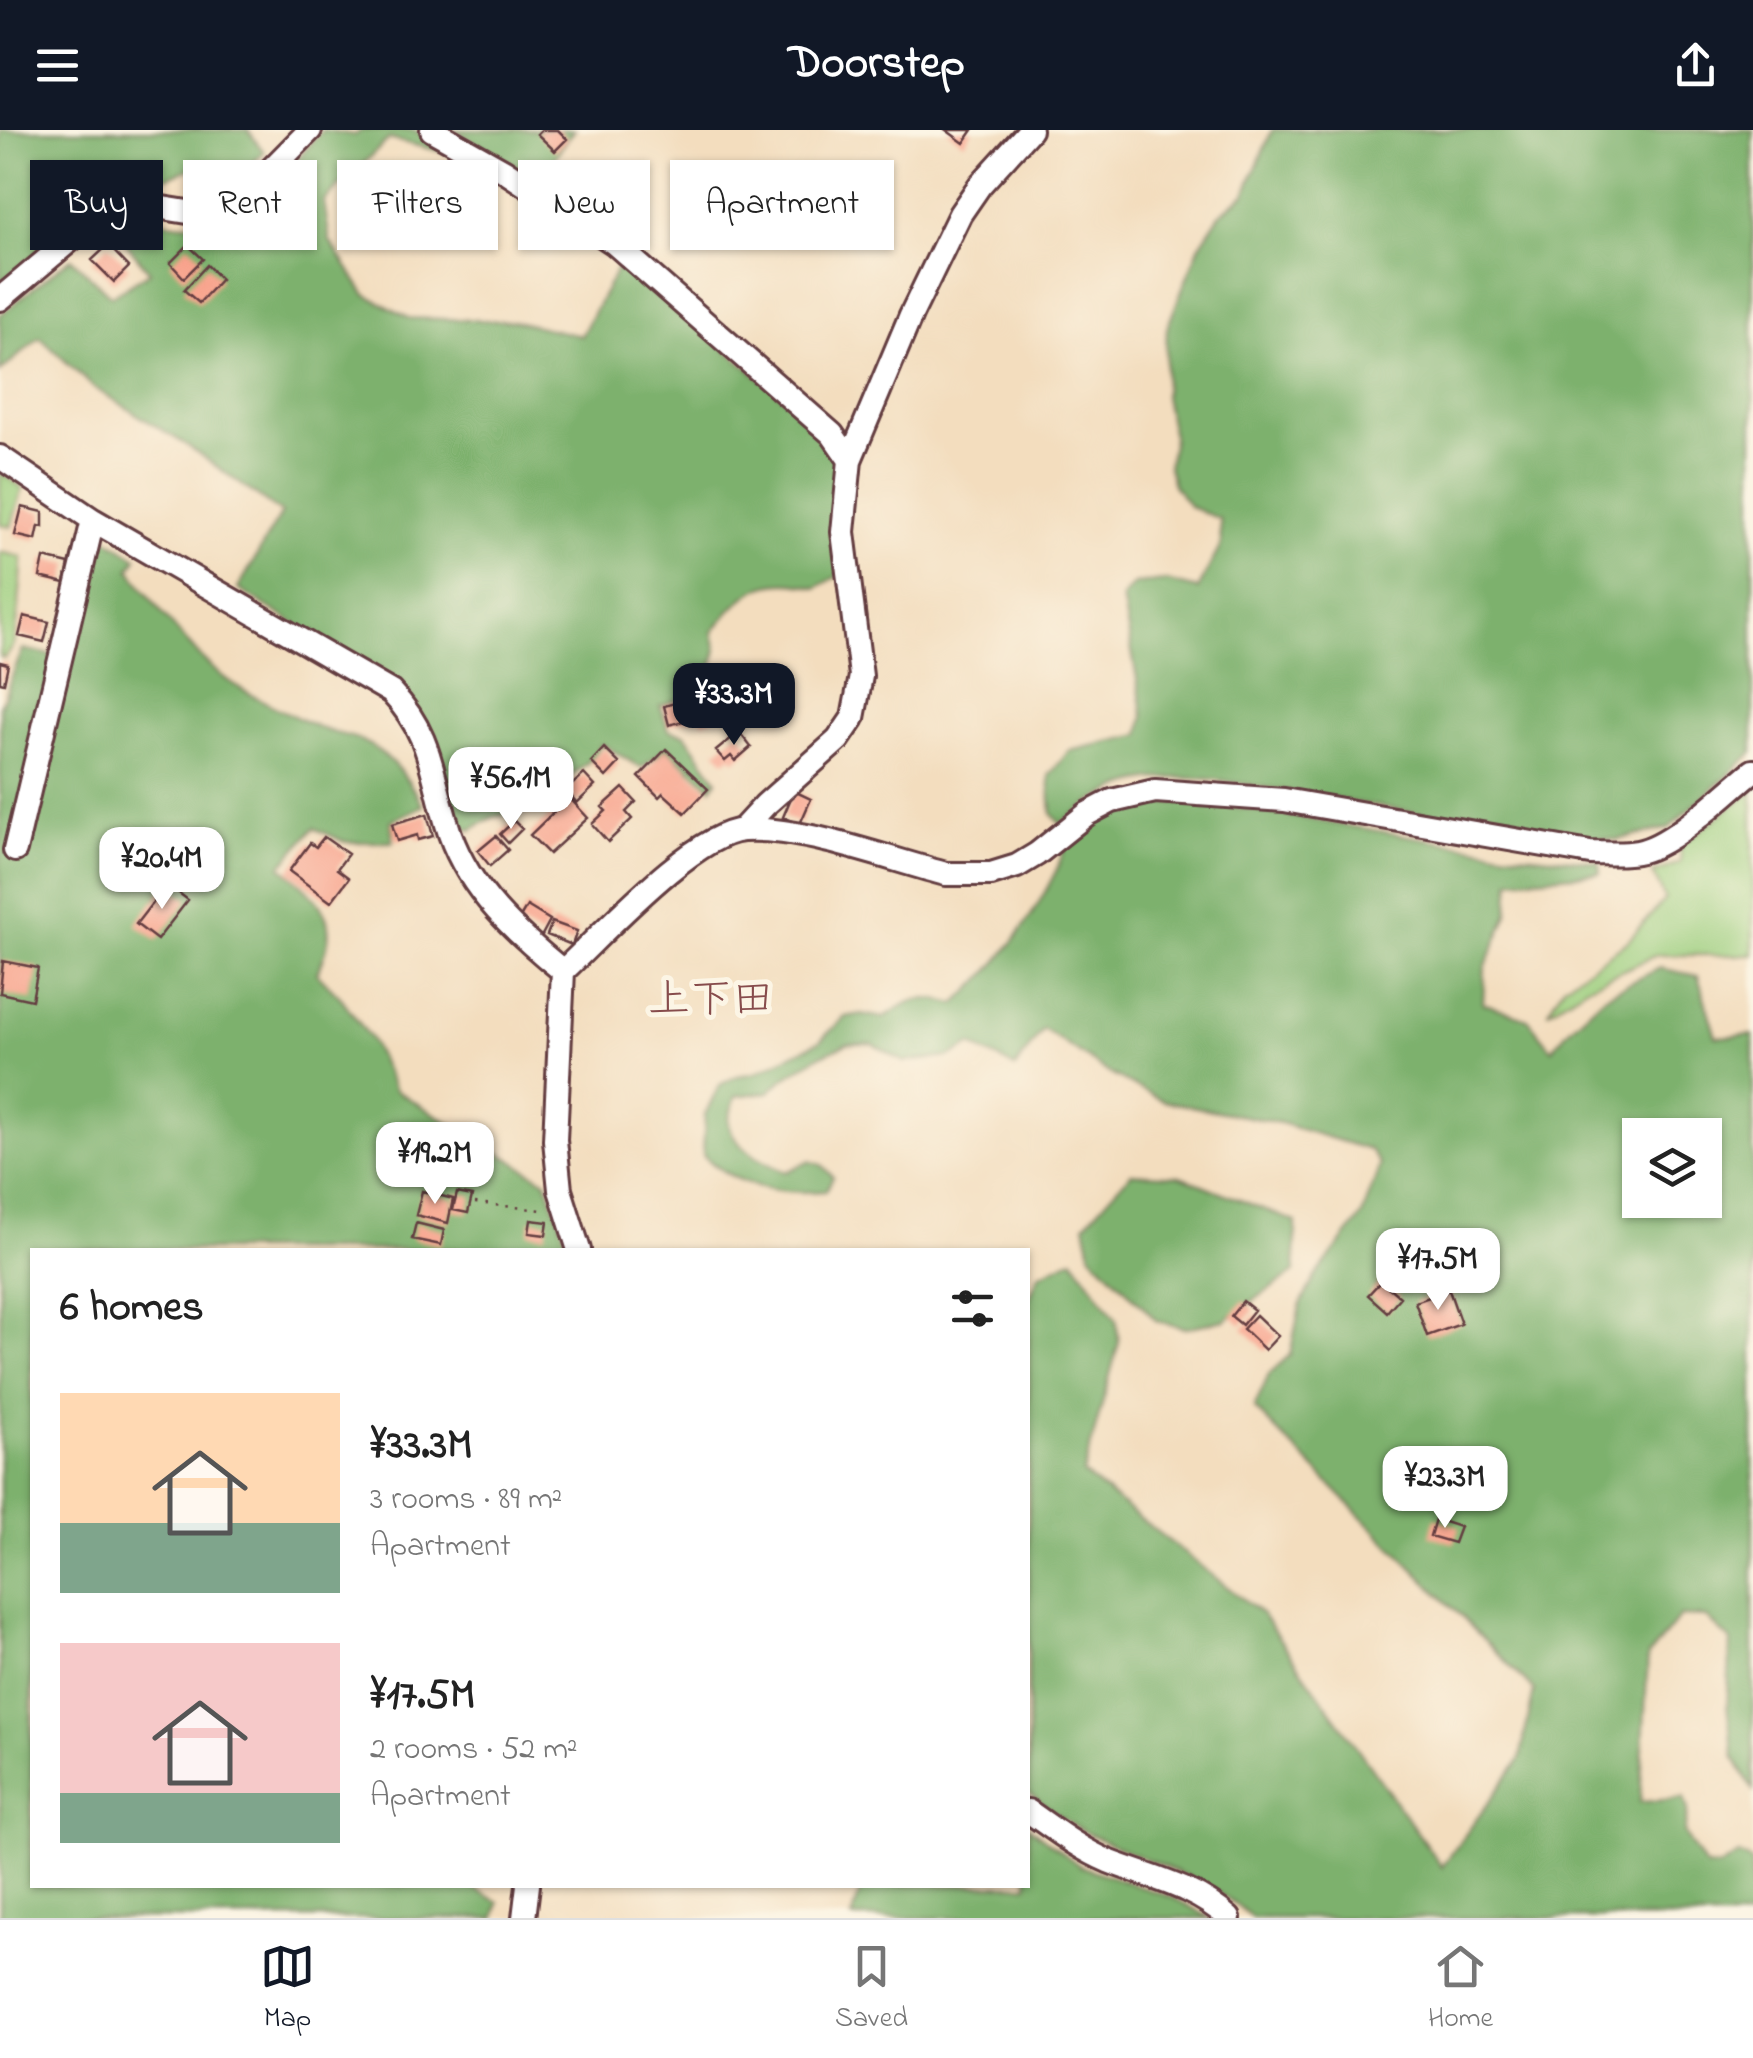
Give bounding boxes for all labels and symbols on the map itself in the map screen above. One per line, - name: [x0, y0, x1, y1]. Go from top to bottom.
- pin: ¥33.3M: [653, 663, 815, 748]
- pin: ¥56.1M: [430, 747, 592, 832]
- pin: ¥20.4M: [81, 827, 243, 912]
- district label: 上下田: [648, 971, 774, 1032]
- pin: ¥19.2M: [354, 1122, 516, 1207]
- pin: ¥17.5M: [1357, 1228, 1519, 1313]
- pin: ¥23.3M: [1364, 1446, 1526, 1531]

